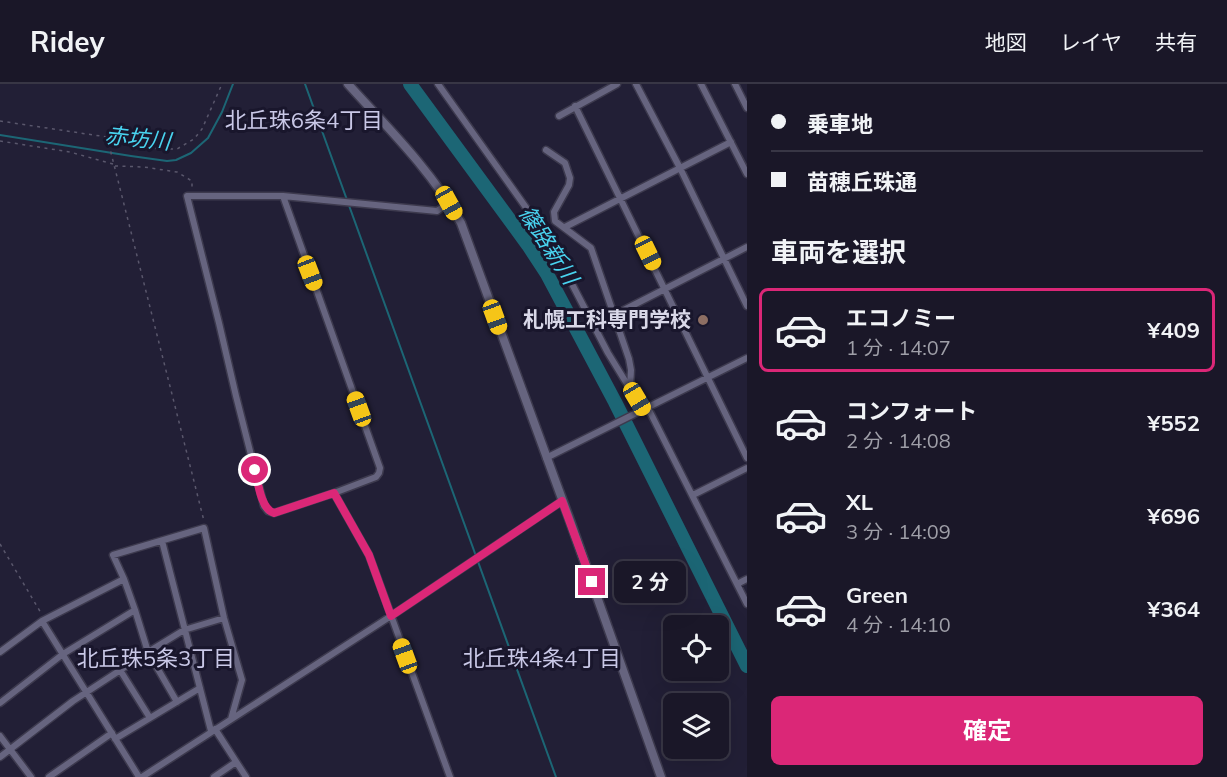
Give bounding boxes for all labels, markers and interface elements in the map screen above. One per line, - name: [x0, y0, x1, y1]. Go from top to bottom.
- text: Ridey: [30, 24, 105, 59]
- text: 地図: [985, 29, 1027, 55]
- text: レイヤ: [1060, 29, 1122, 55]
- text: 共有: [1155, 29, 1197, 55]
- district label: 北丘珠6条4丁目: [225, 106, 383, 134]
- text: 乗車地: [807, 110, 873, 138]
- water label: 赤坊川: [104, 121, 174, 156]
- text: 苗穂丘珠通: [807, 168, 917, 196]
- car: [432, 183, 466, 223]
- water label: 篠路新川: [513, 200, 586, 291]
- car: [632, 233, 664, 273]
- text: 車両を選択: [771, 235, 906, 269]
- car: [295, 253, 325, 293]
- car: [480, 297, 510, 337]
- icon: car: [774, 303, 828, 357]
- text: エコノミー: [846, 304, 956, 332]
- place label: 札幌工科専門学校: [523, 306, 691, 332]
- marker: 札幌工科専門学校: [696, 313, 710, 327]
- text: ¥409: [1147, 316, 1200, 344]
- text: 1 分 · 14:07: [846, 335, 951, 360]
- car: [620, 379, 654, 419]
- car: [344, 389, 374, 429]
- icon: car: [774, 396, 828, 450]
- text: コンフォート: [846, 397, 977, 425]
- text: ¥552: [1147, 409, 1200, 437]
- text: 2 分 · 14:08: [846, 428, 951, 453]
- route start: [241, 456, 268, 483]
- text: XL: [846, 488, 873, 516]
- icon: car: [774, 489, 828, 543]
- text: ¥696: [1147, 502, 1200, 530]
- text: 3 分 · 14:09: [846, 519, 951, 544]
- callout: 2 分: [613, 561, 685, 603]
- route end: [578, 568, 605, 595]
- text: 2 分: [631, 569, 669, 594]
- text: Green: [846, 581, 908, 609]
- icon: car: [774, 582, 828, 636]
- text: ¥364: [1147, 595, 1200, 623]
- text: 4 分 · 14:10: [846, 612, 951, 637]
- map controls: [663, 615, 729, 759]
- button: locate: [663, 615, 729, 681]
- car: [390, 636, 420, 676]
- district label: 北丘珠5条3丁目: [77, 644, 235, 672]
- district label: 北丘珠4条4丁目: [463, 644, 621, 672]
- button: layers: [663, 693, 729, 759]
- button: 確定: [771, 696, 1203, 765]

